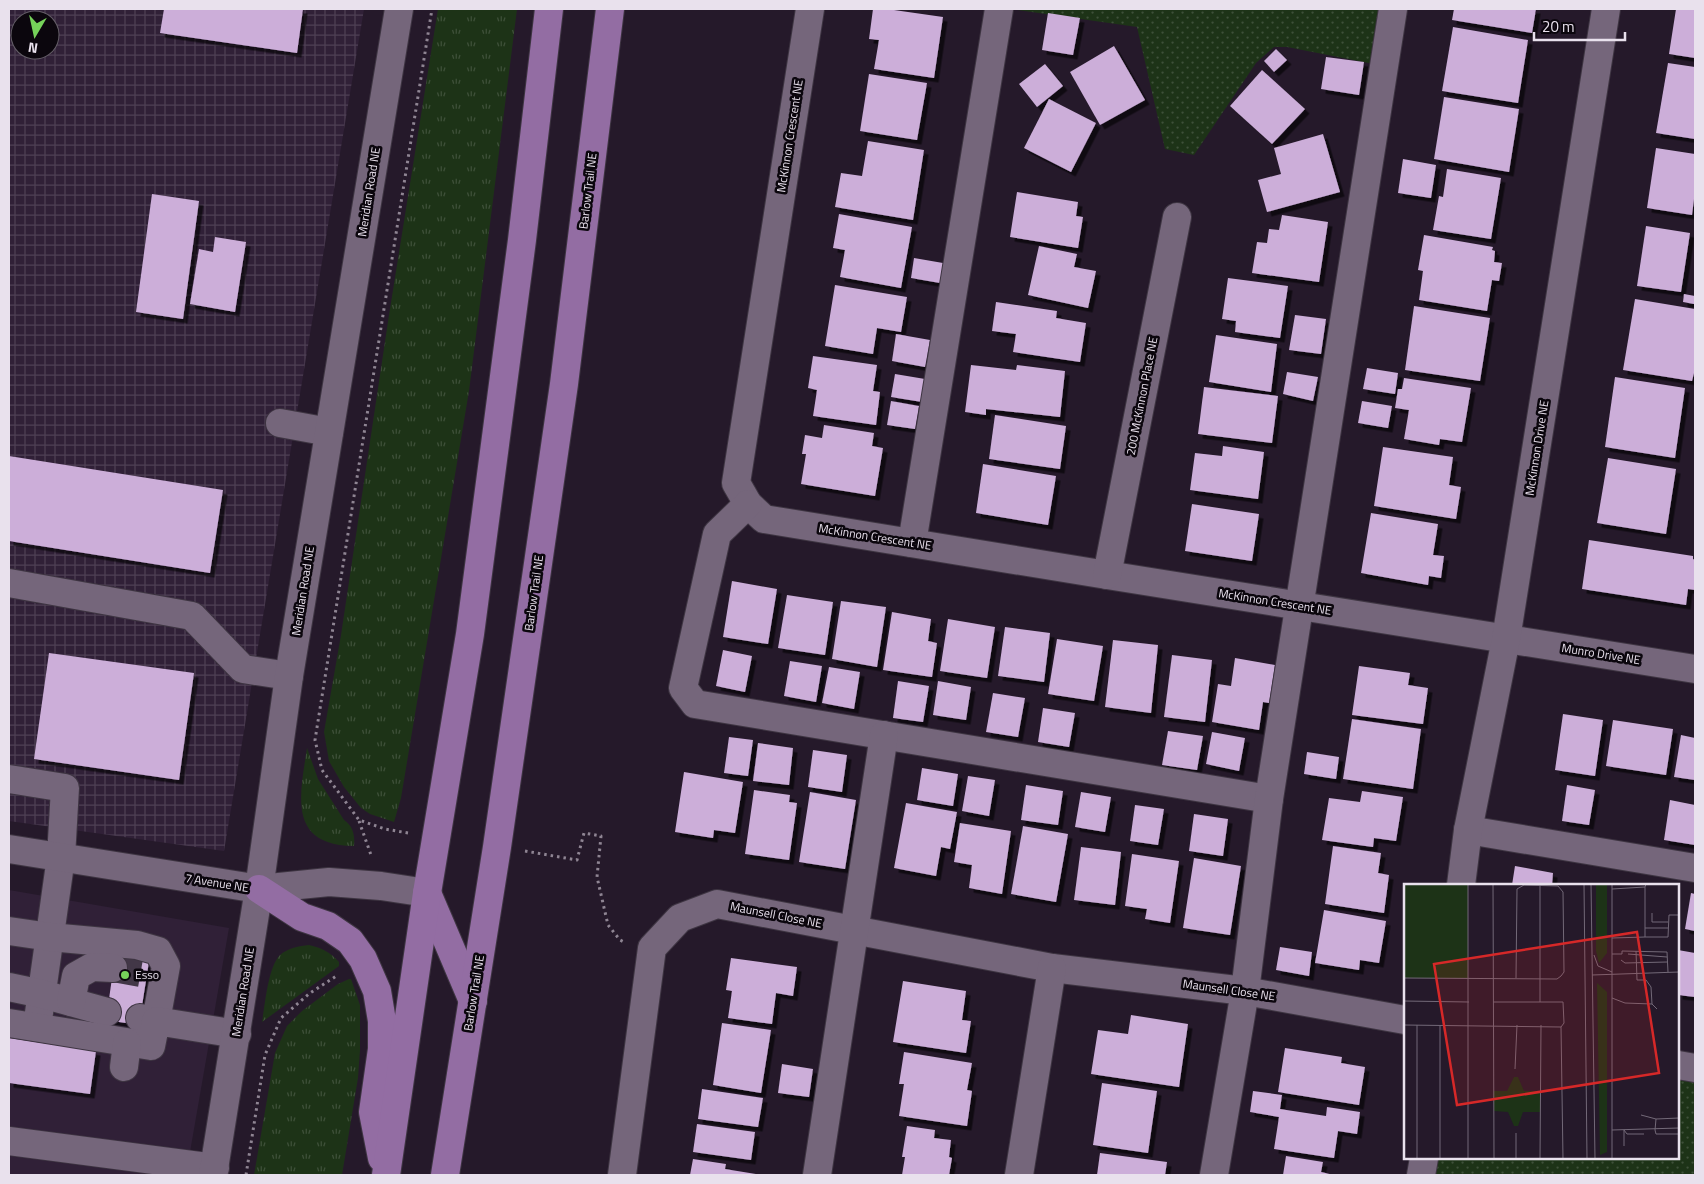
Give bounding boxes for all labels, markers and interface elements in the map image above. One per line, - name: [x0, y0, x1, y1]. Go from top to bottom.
- north arrow: [10, 10, 60, 60]
- scale bar: [1534, 10, 1625, 42]
- text: 20 m: [1542, 15, 1575, 38]
- text: N: [26, 37, 39, 59]
- street label: McKinnon Crescent NE: [771, 78, 808, 194]
- street label: Meridian Road NE: [352, 145, 385, 238]
- street label: Barlow Trail NE: [573, 151, 602, 230]
- street label: 200 McKinnon Place NE: [1121, 335, 1162, 457]
- street label: McKinnon Drive NE: [1520, 398, 1554, 497]
- street label: McKinnon Crescent NE: [817, 518, 933, 555]
- street label: Meridian Road NE: [286, 544, 319, 637]
- street label: Barlow Trail NE: [519, 553, 548, 632]
- street label: McKinnon Crescent NE: [1217, 583, 1333, 620]
- street label: Munro Drive NE: [1560, 638, 1642, 669]
- street label: 7 Avenue NE: [184, 868, 251, 897]
- inset map: [1404, 884, 1679, 1159]
- street label: Maunsell Close NE: [728, 896, 824, 933]
- street label: Meridian Road NE: [226, 945, 259, 1038]
- street label: Barlow Trail NE: [458, 953, 489, 1032]
- place label: Esso: [135, 965, 159, 984]
- marker: Esso: [119, 969, 131, 981]
- street label: Maunsell Close NE: [1181, 974, 1277, 1005]

